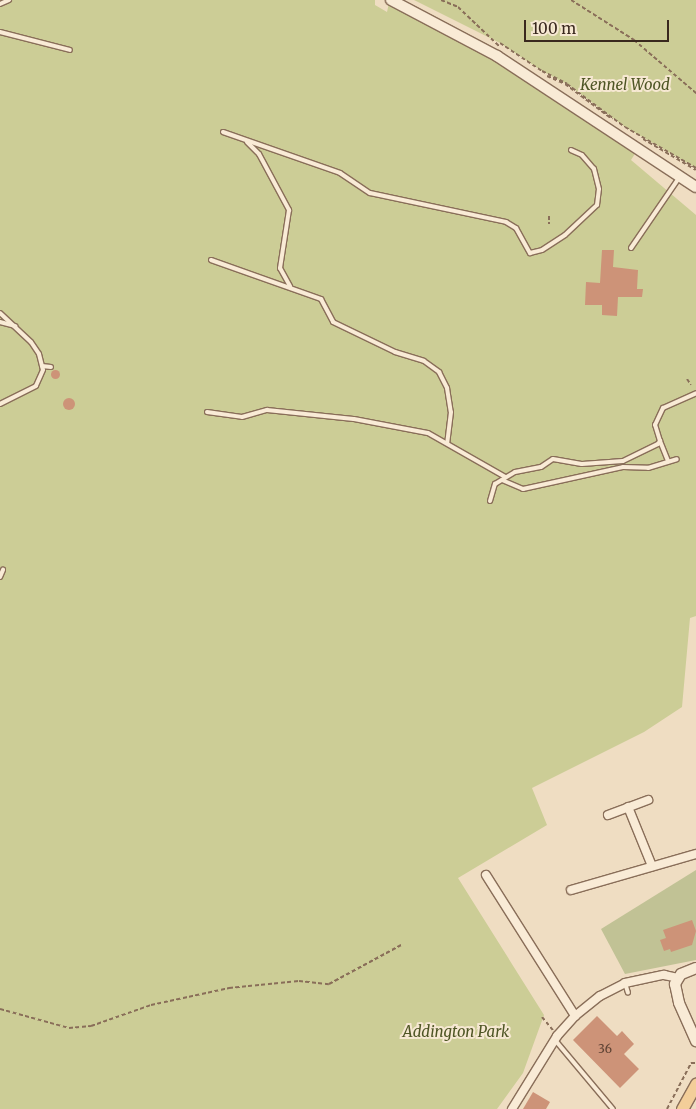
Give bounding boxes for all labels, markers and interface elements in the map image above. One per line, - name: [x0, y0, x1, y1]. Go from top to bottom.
- scale bar: [526, 10, 671, 42]
- text: 100 m: [532, 19, 576, 38]
- park label: Kennel Wood: [580, 76, 670, 94]
- park label: Addington Park: [403, 1023, 509, 1041]
- house number: 36: [598, 1042, 612, 1056]

